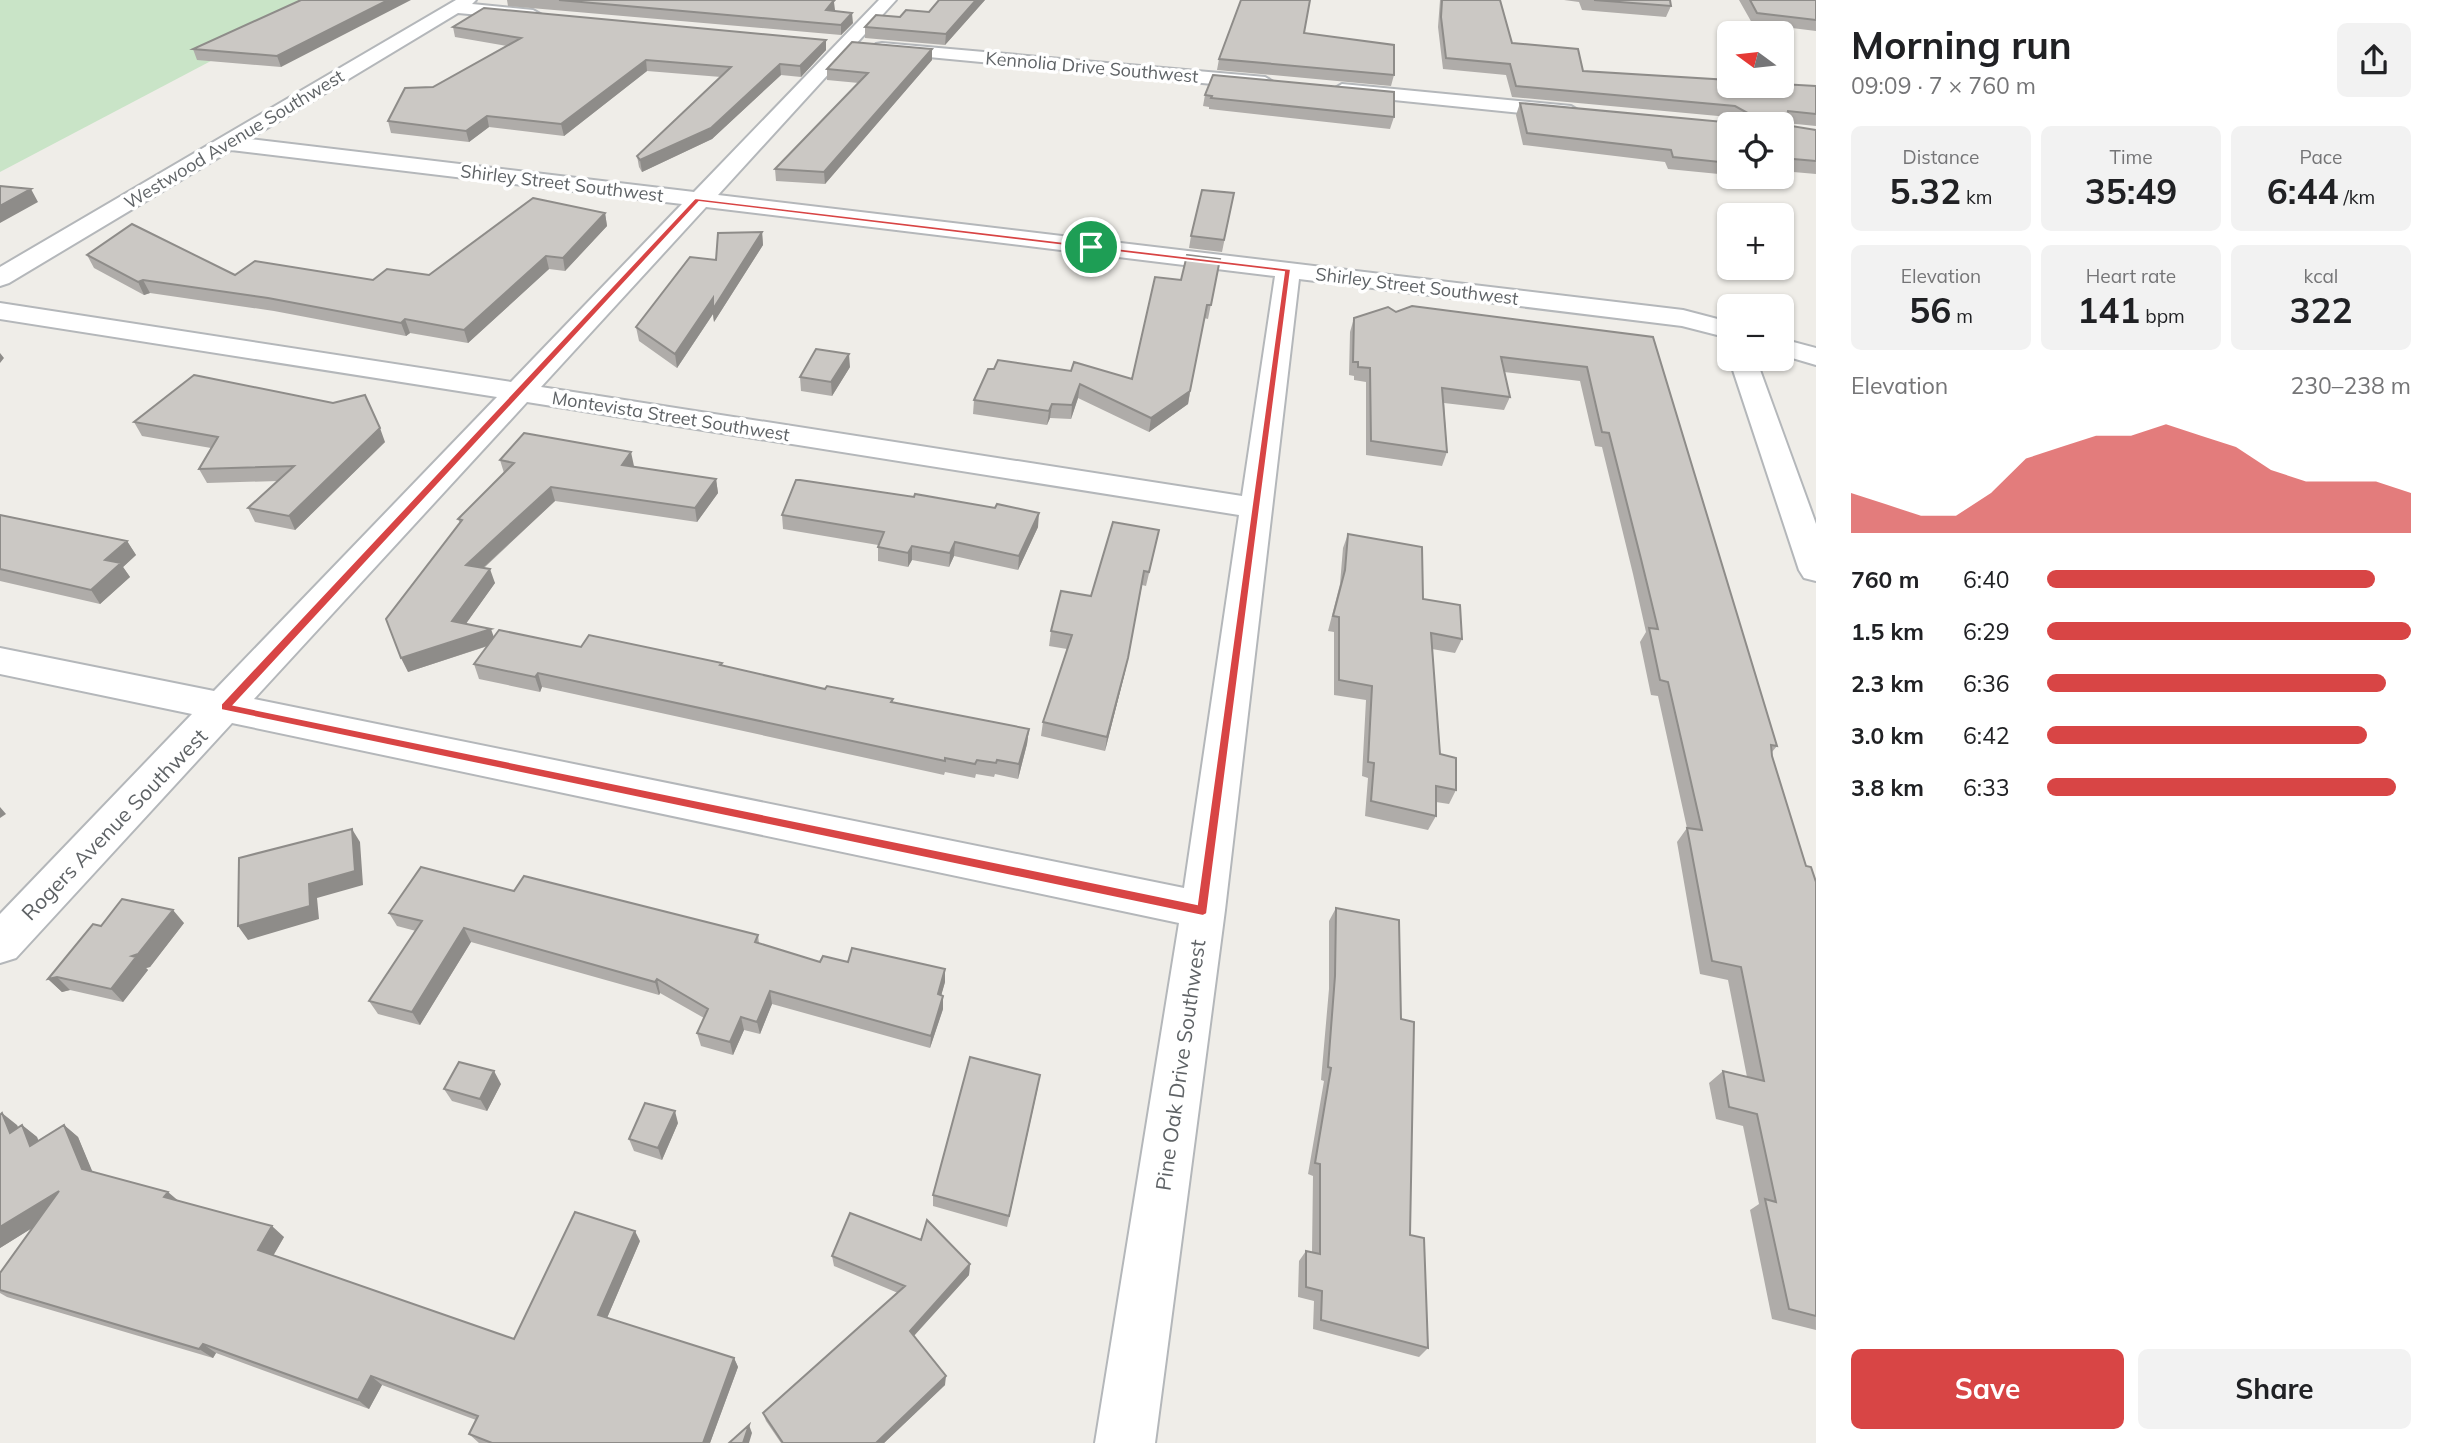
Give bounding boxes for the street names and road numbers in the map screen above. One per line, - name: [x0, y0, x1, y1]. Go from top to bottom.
- street label: Kennolia Drive Southwest: [985, 46, 1199, 88]
- street label: Westwood Avenue Southwest: [120, 64, 348, 214]
- street label: Shirley Street Southwest: [459, 159, 665, 207]
- street label: Shirley Street Southwest: [1314, 262, 1520, 310]
- street label: Montevista Street Southwest: [551, 386, 791, 446]
- street label: Rogers Avenue Southwest: [16, 723, 212, 925]
- street label: Pine Oak Drive Southwest: [1150, 938, 1210, 1192]

